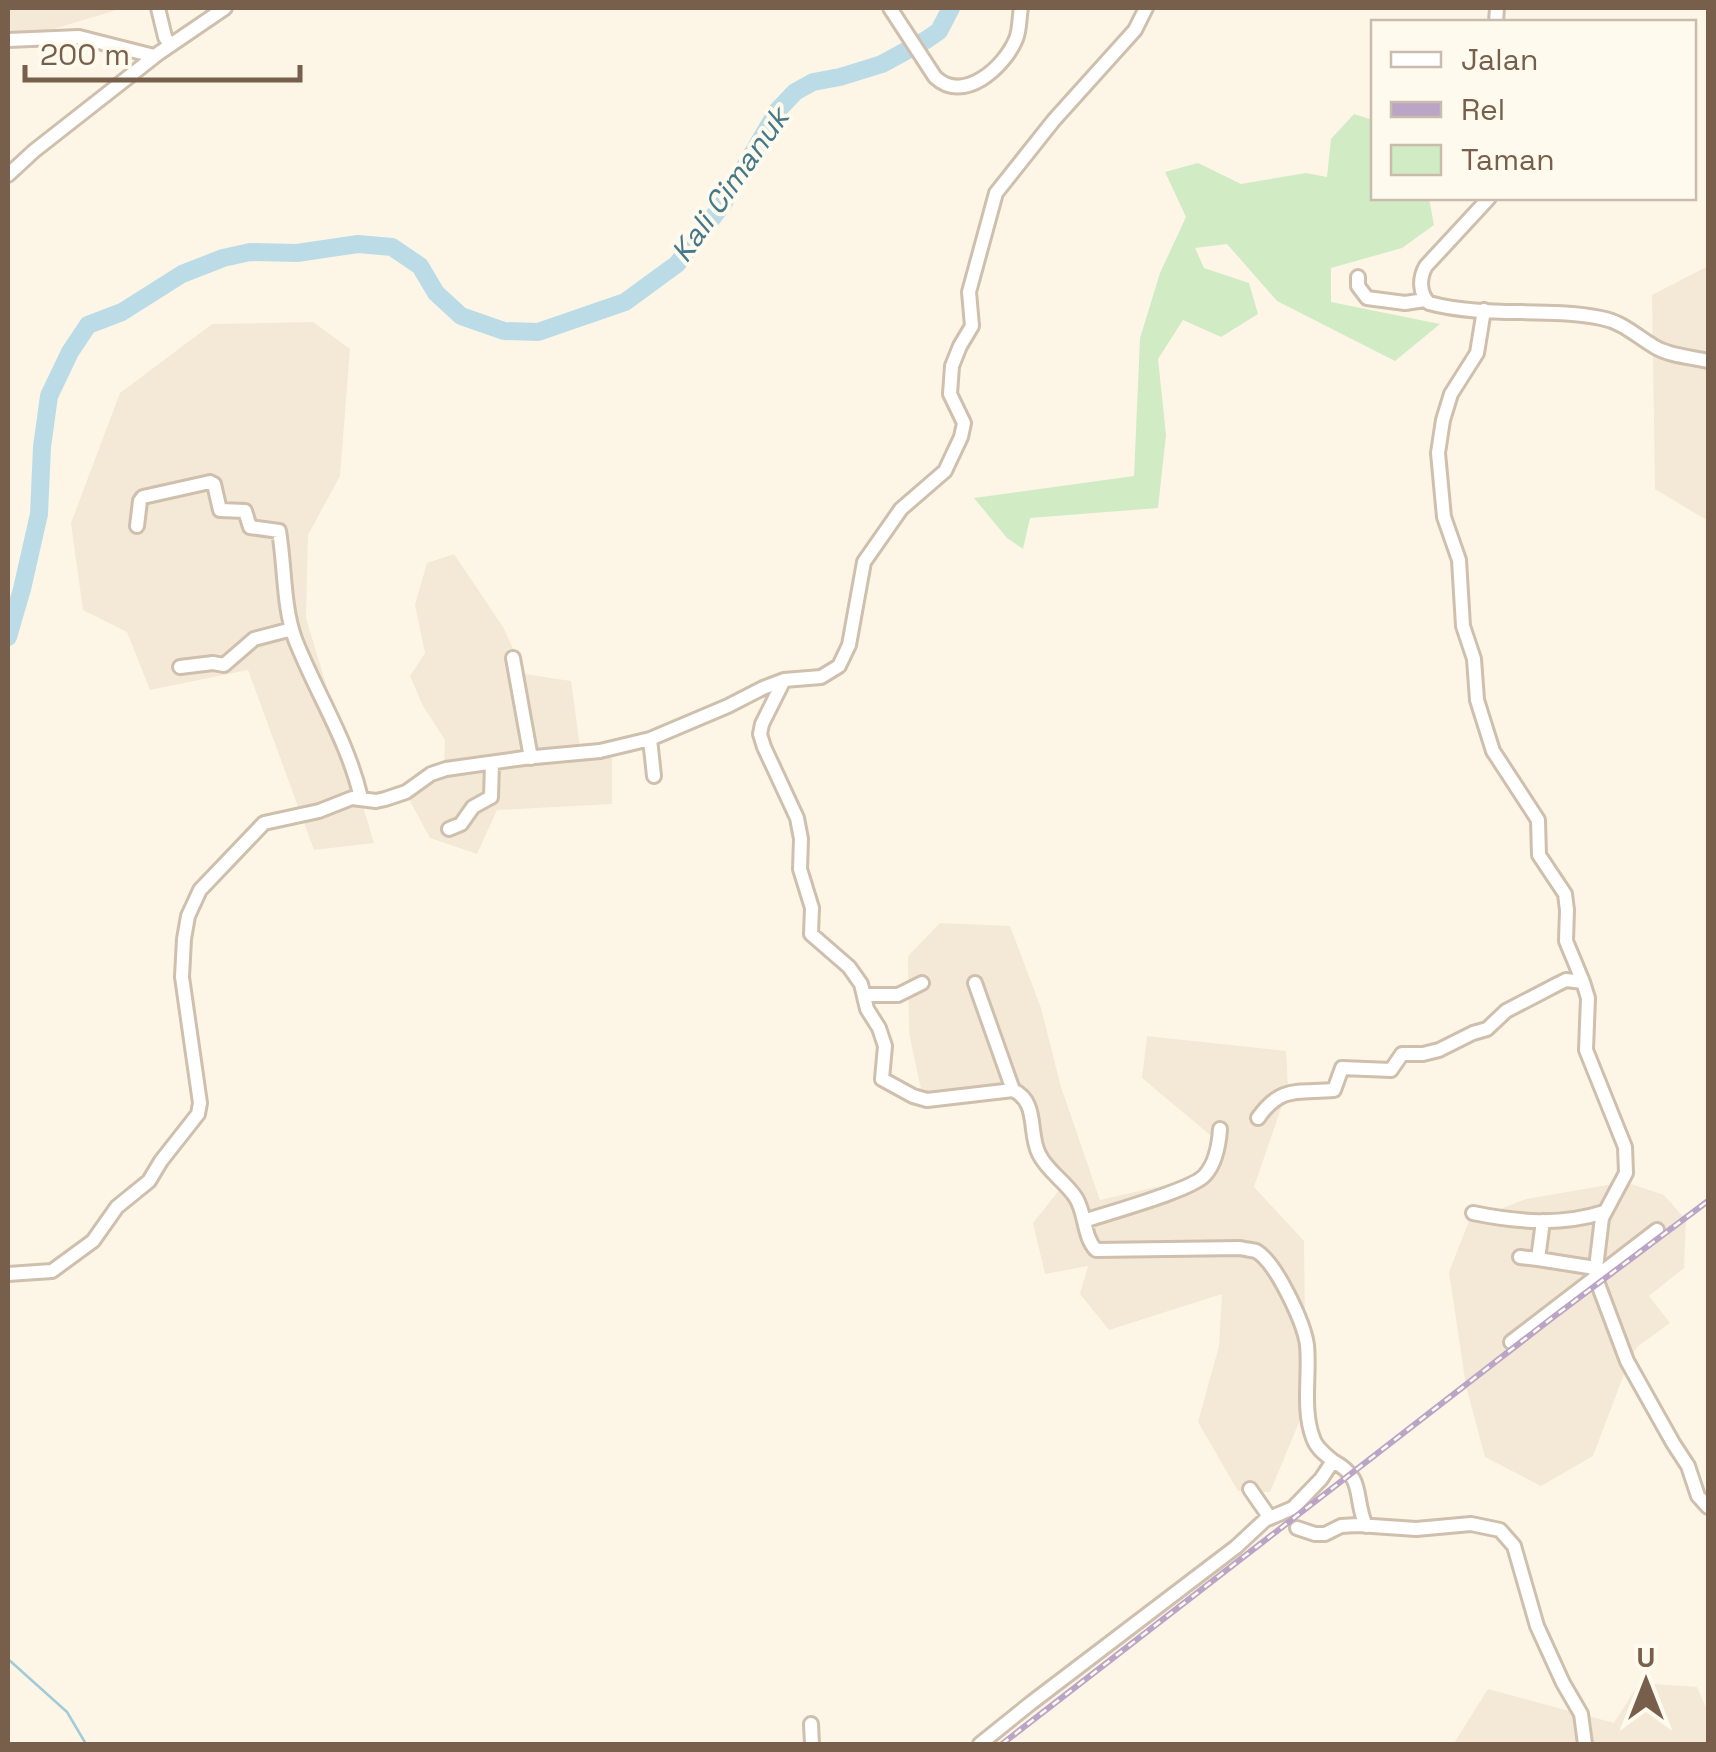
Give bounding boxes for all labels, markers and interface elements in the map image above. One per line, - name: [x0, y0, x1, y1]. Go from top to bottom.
- scale bar: [25, 20, 300, 82]
- legend: [1371, 20, 1696, 200]
- text: 200 m: [40, 35, 130, 74]
- text: Jalan: [1461, 40, 1538, 79]
- text: Rel: [1461, 90, 1505, 129]
- water label: Kali Cimanuk: [662, 97, 799, 270]
- text: Taman: [1461, 140, 1555, 179]
- north arrow: [1596, 1632, 1696, 1732]
- text: U: [1637, 1639, 1655, 1675]

